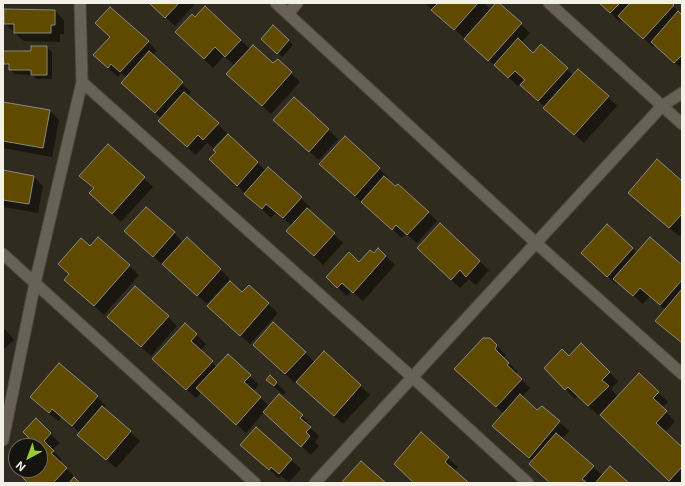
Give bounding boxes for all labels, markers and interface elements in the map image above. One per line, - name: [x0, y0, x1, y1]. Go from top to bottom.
- north arrow: [8, 438, 48, 478]
- text: N: [13, 458, 29, 474]

